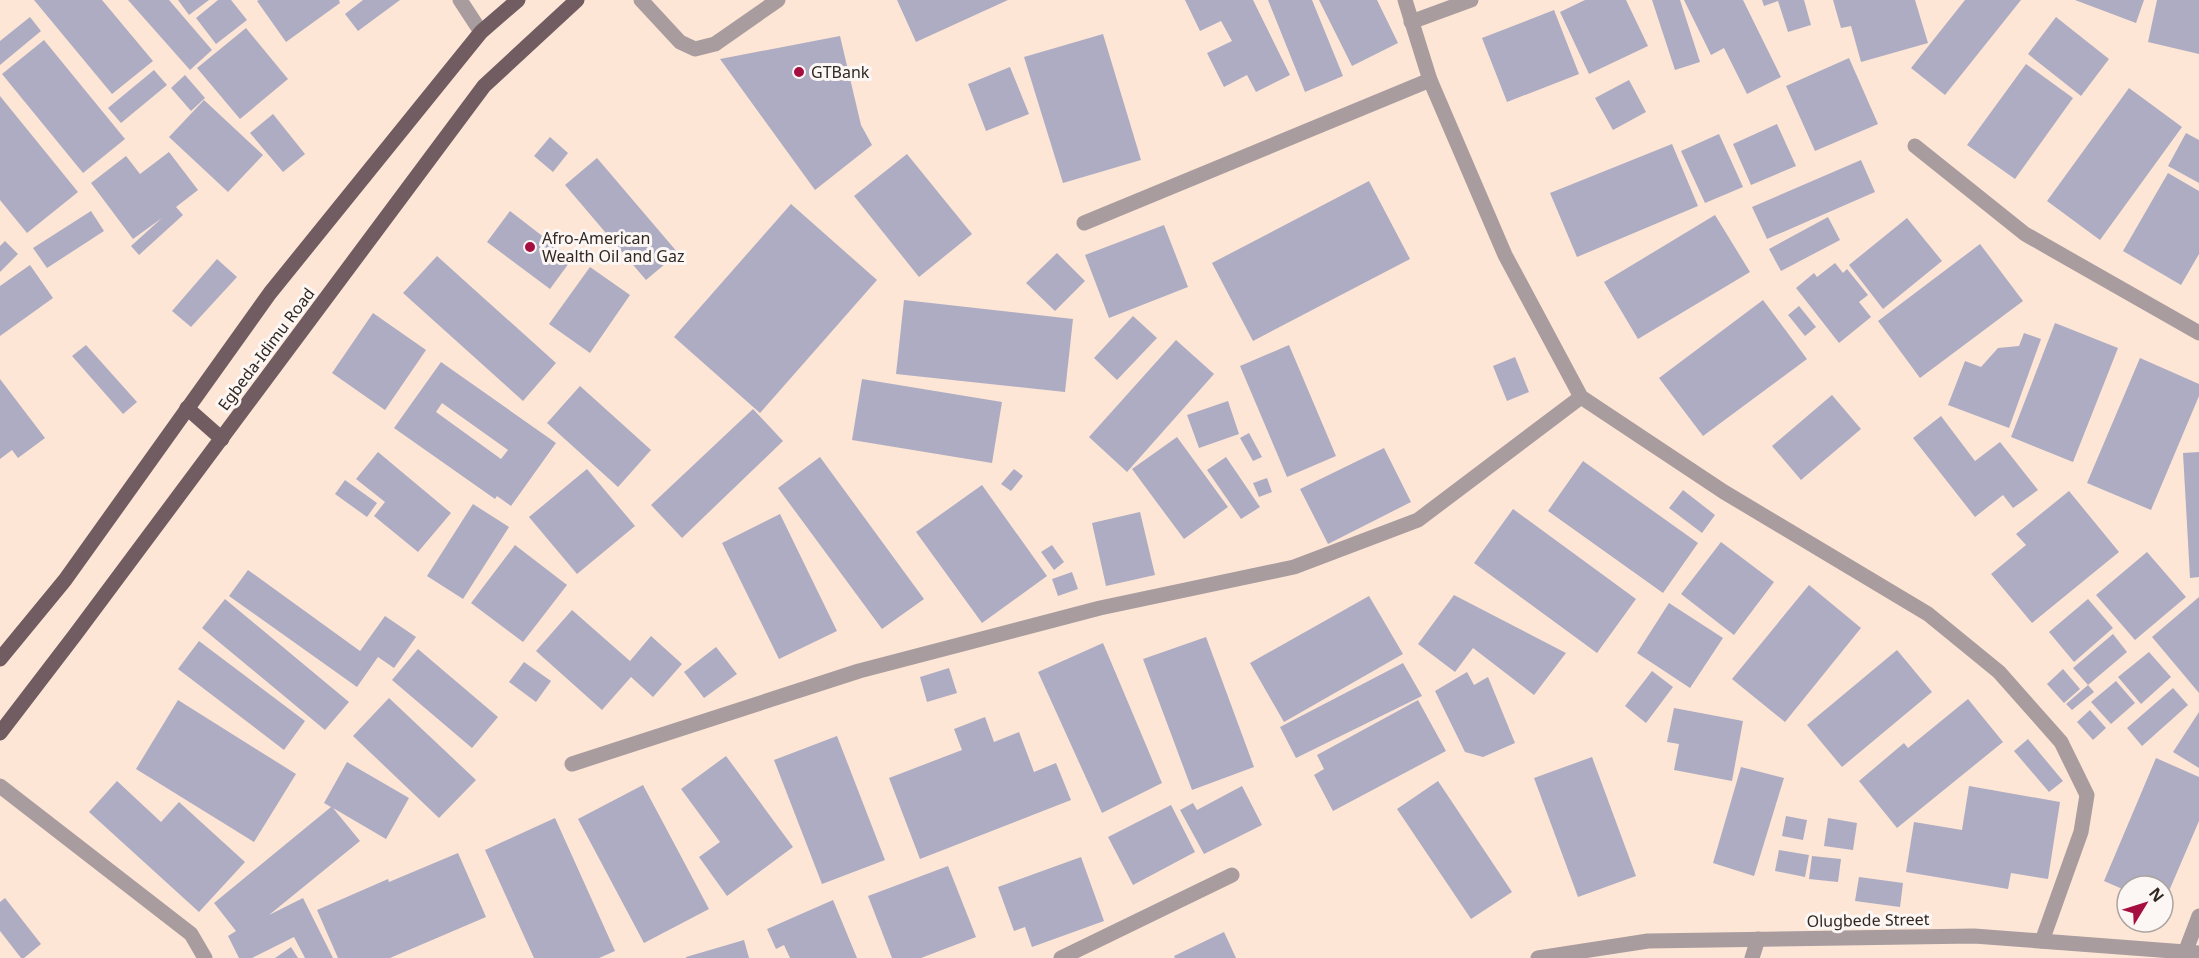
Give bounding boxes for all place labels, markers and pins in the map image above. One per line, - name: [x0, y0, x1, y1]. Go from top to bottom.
- place label: GTBank: [811, 61, 870, 83]
- marker: GTBank: [792, 65, 806, 79]
- place label: Afro-American Wealth Oil and Gaz: [542, 227, 684, 267]
- marker: Afro-American Wealth Oil and Gaz: [523, 240, 537, 254]

